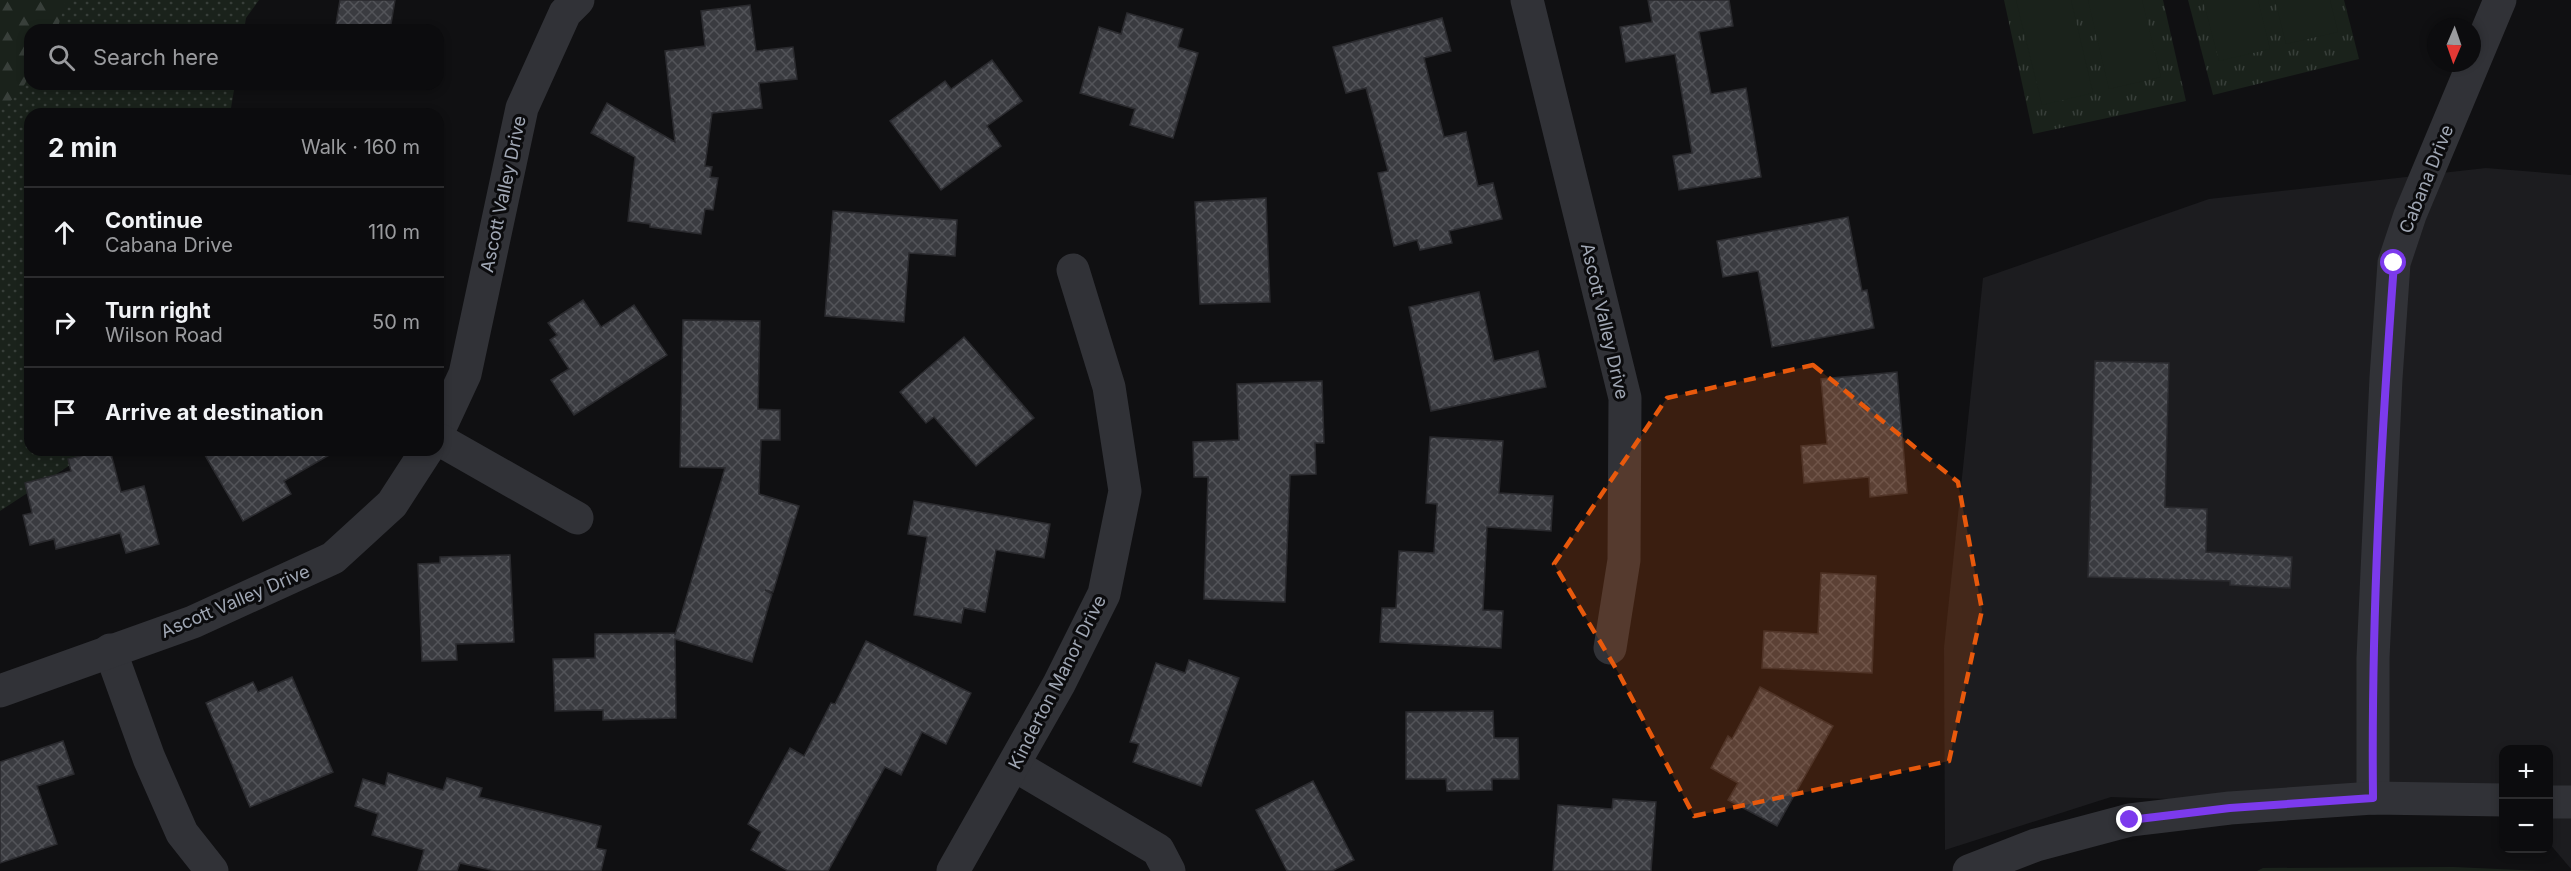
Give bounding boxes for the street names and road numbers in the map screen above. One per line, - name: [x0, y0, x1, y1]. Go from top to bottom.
- street label: Ascott Valley Drive: [476, 114, 530, 274]
- street label: Cabana Drive: [2395, 122, 2457, 236]
- street label: Ascott Valley Drive: [1577, 241, 1633, 401]
- street label: Ascott Valley Drive: [157, 560, 313, 642]
- street label: Kinderton Manor Drive: [1004, 591, 1110, 773]

